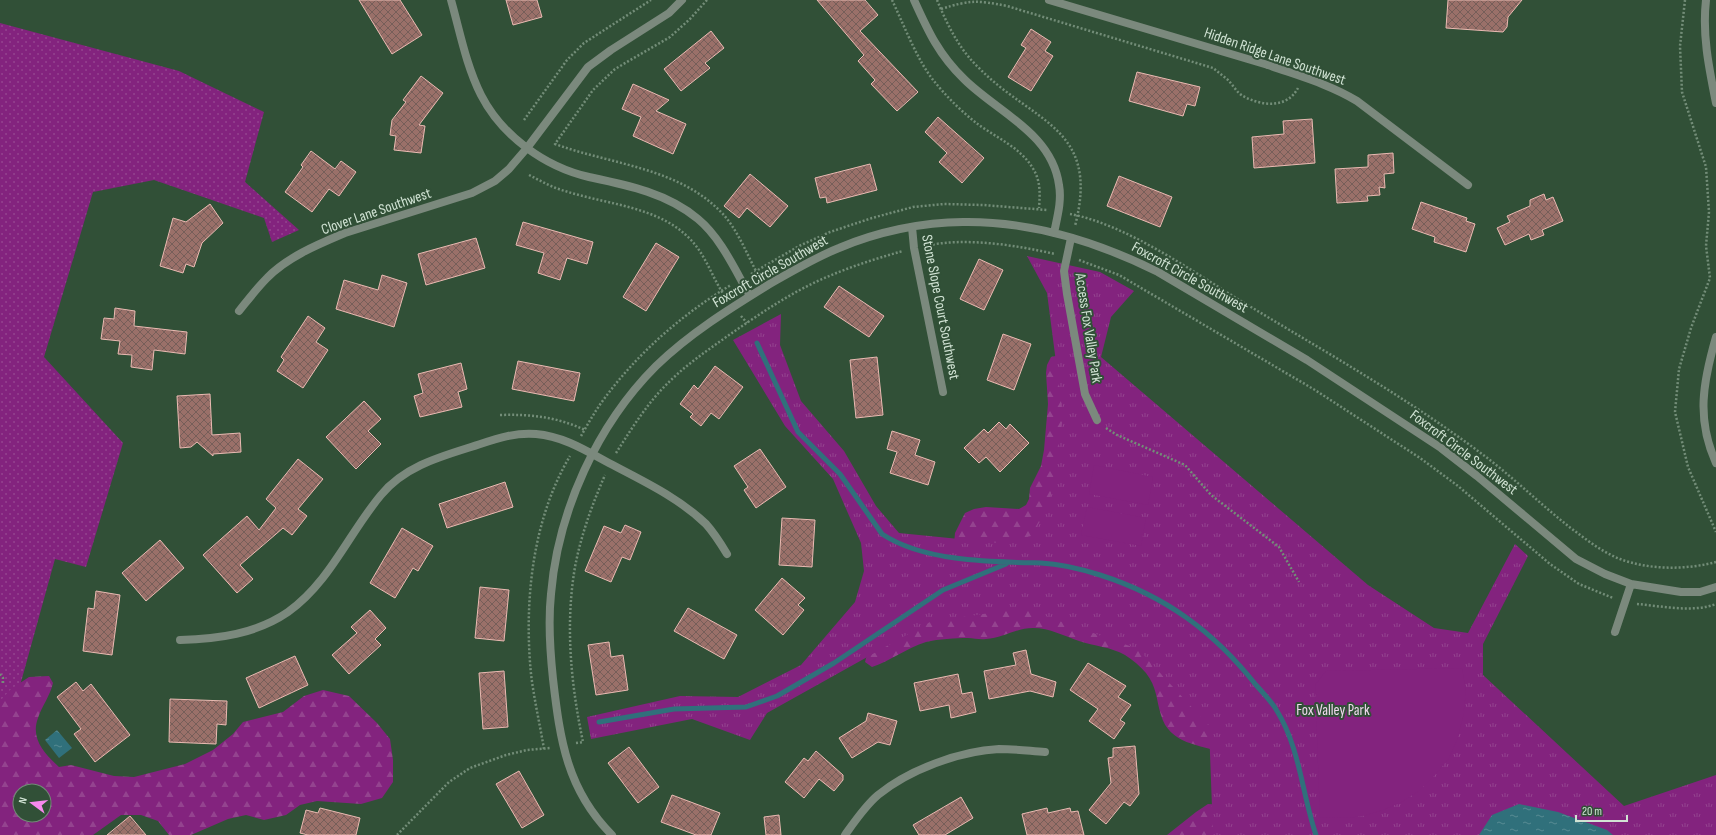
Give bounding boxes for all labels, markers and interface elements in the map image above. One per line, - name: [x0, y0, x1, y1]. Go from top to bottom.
- street label: Hidden Ridge Lane Southwest: [1202, 23, 1349, 90]
- street label: Clover Lane Southwest: [319, 184, 434, 239]
- street label: Foxcroft Circle Southwest: [709, 231, 832, 312]
- street label: Stone Slope Court Southwest: [917, 233, 964, 382]
- street label: Foxcroft Circle Southwest: [1128, 238, 1252, 317]
- street label: Access Fox Valley Park: [1070, 271, 1107, 385]
- street label: Foxcroft Circle Southwest: [1406, 406, 1522, 499]
- park label: Fox Valley Park: [1296, 701, 1370, 720]
- north arrow: [12, 783, 52, 823]
- text: N: [16, 796, 30, 805]
- scale bar: [1576, 797, 1627, 823]
- text: 20 m: [1582, 804, 1602, 819]

